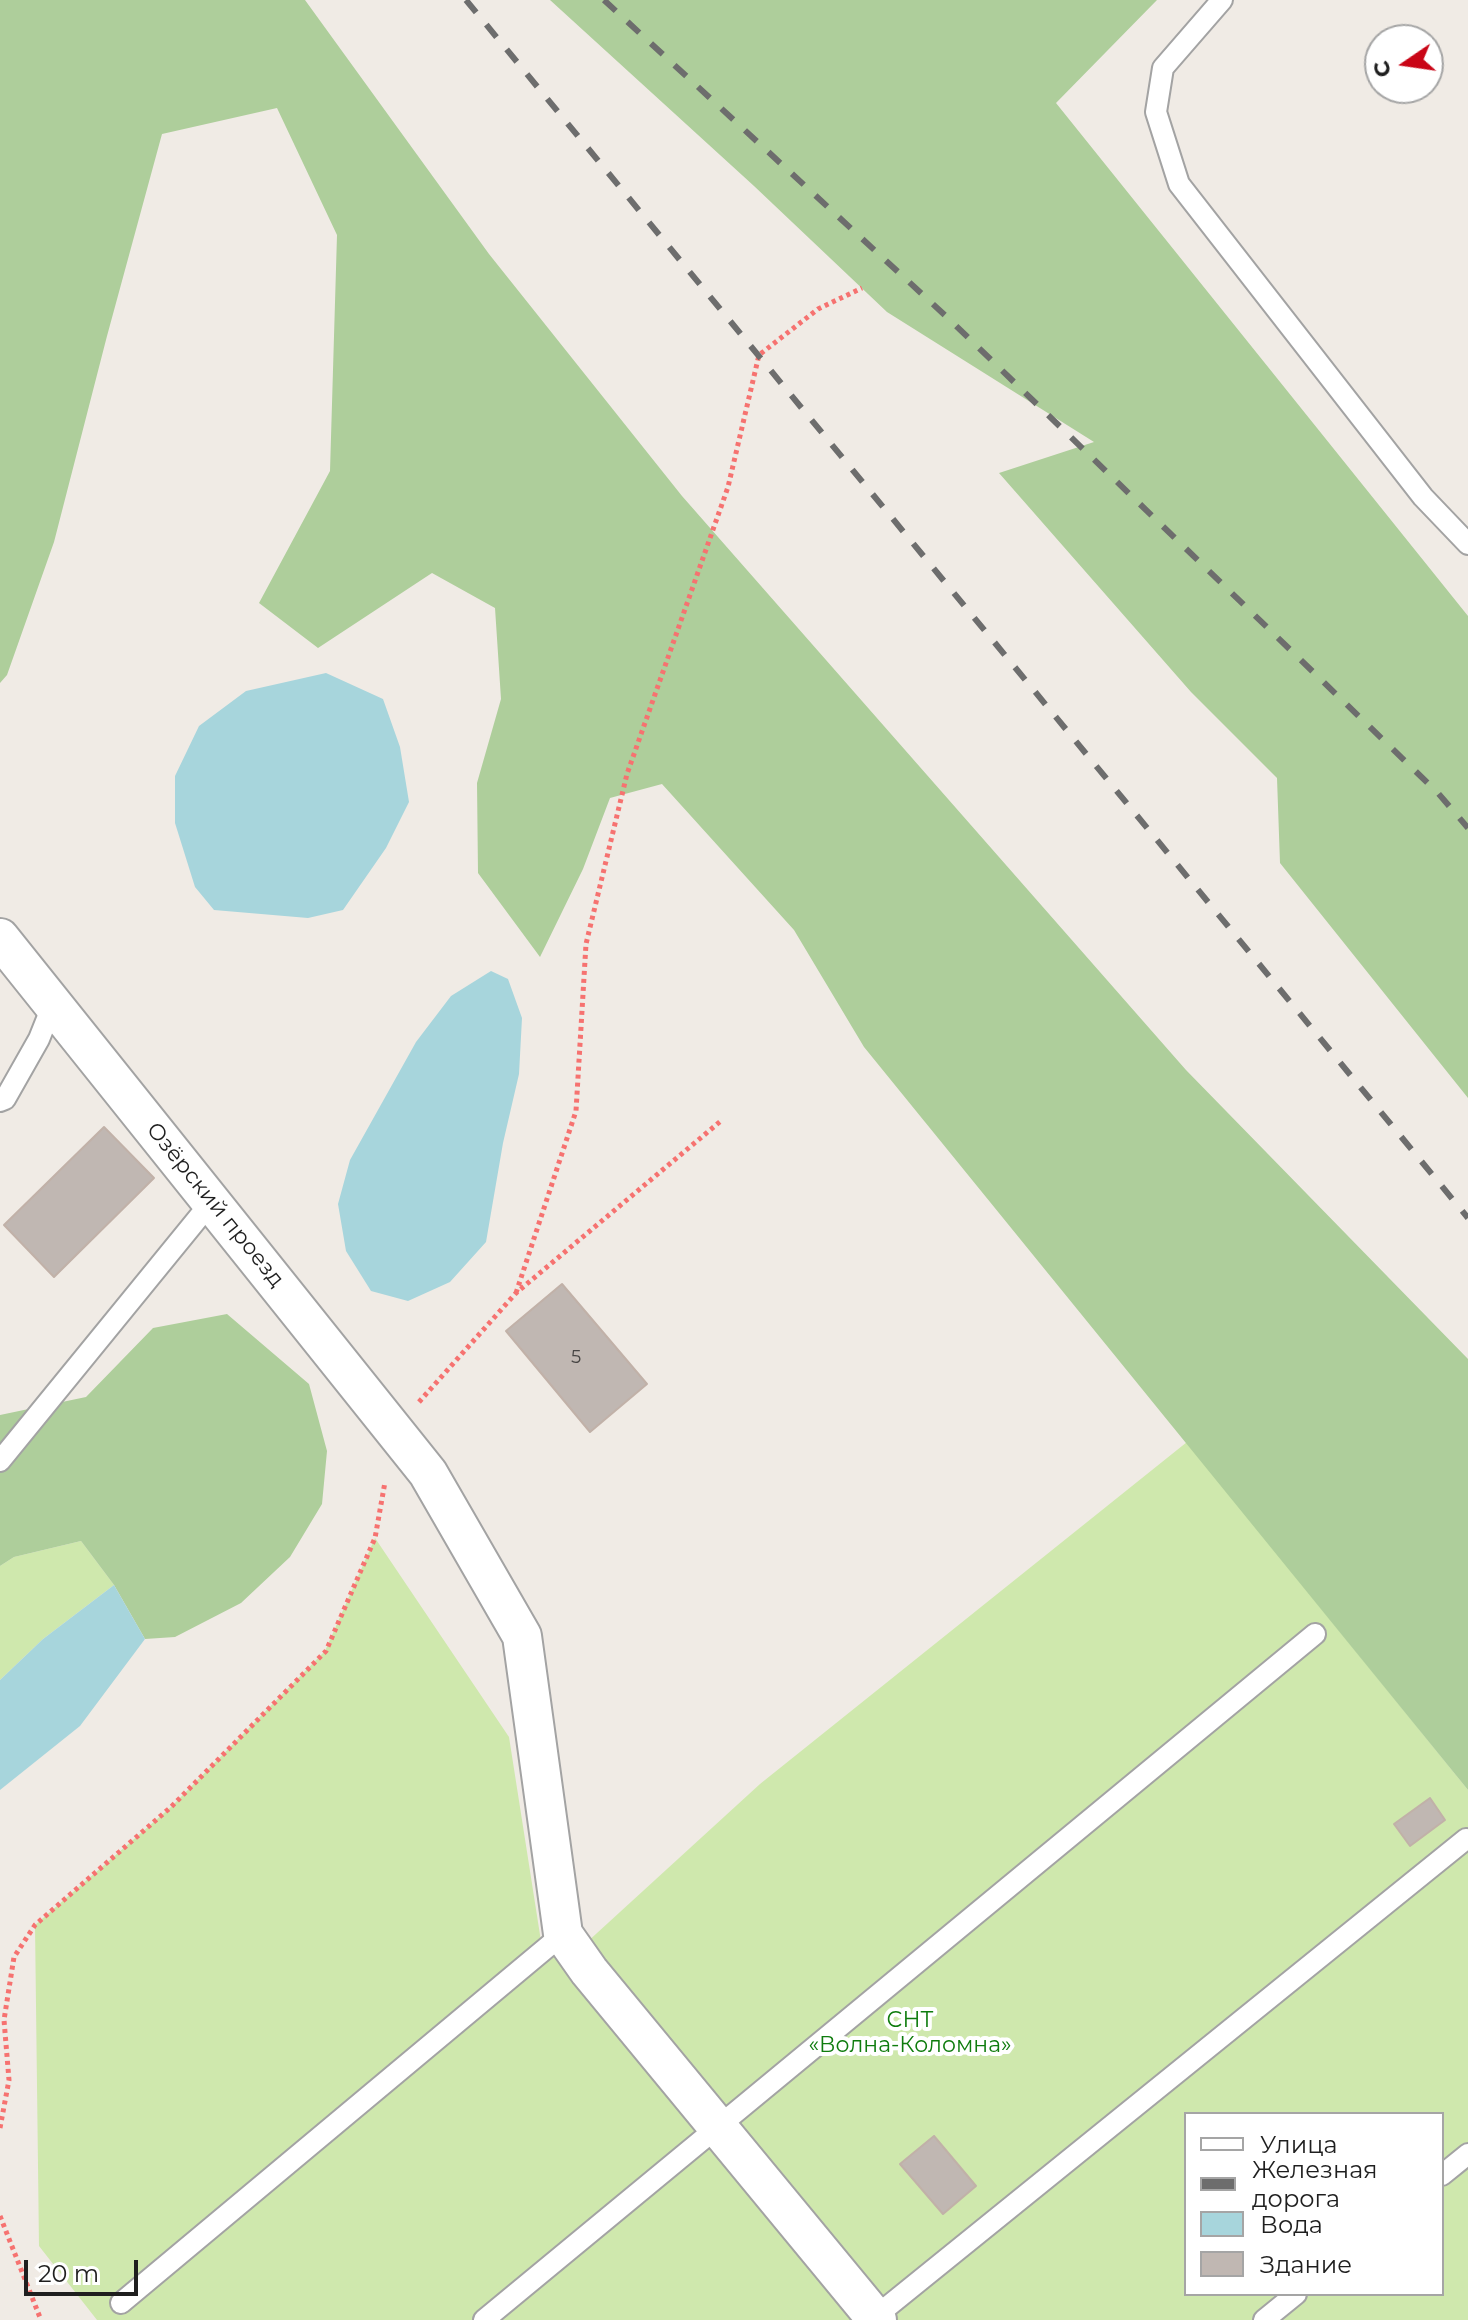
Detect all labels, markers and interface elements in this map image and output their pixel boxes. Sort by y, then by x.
north arrow [1364,24,1444,104]
text: С [1367,58,1397,80]
street label: Озёрский проезд [141,1117,289,1293]
house number: 5 [571,1347,581,1369]
park label: СНТ «Волна-Коломна» [808,2008,1012,2060]
legend [1184,2112,1444,2296]
text: Улица [1260,2130,1338,2159]
text: Железная дорога [1252,2155,1378,2213]
text: Вода [1260,2210,1323,2239]
scale bar [28,2244,142,2294]
text: Здание [1260,2250,1352,2279]
text: 20 m [38,2259,99,2288]

